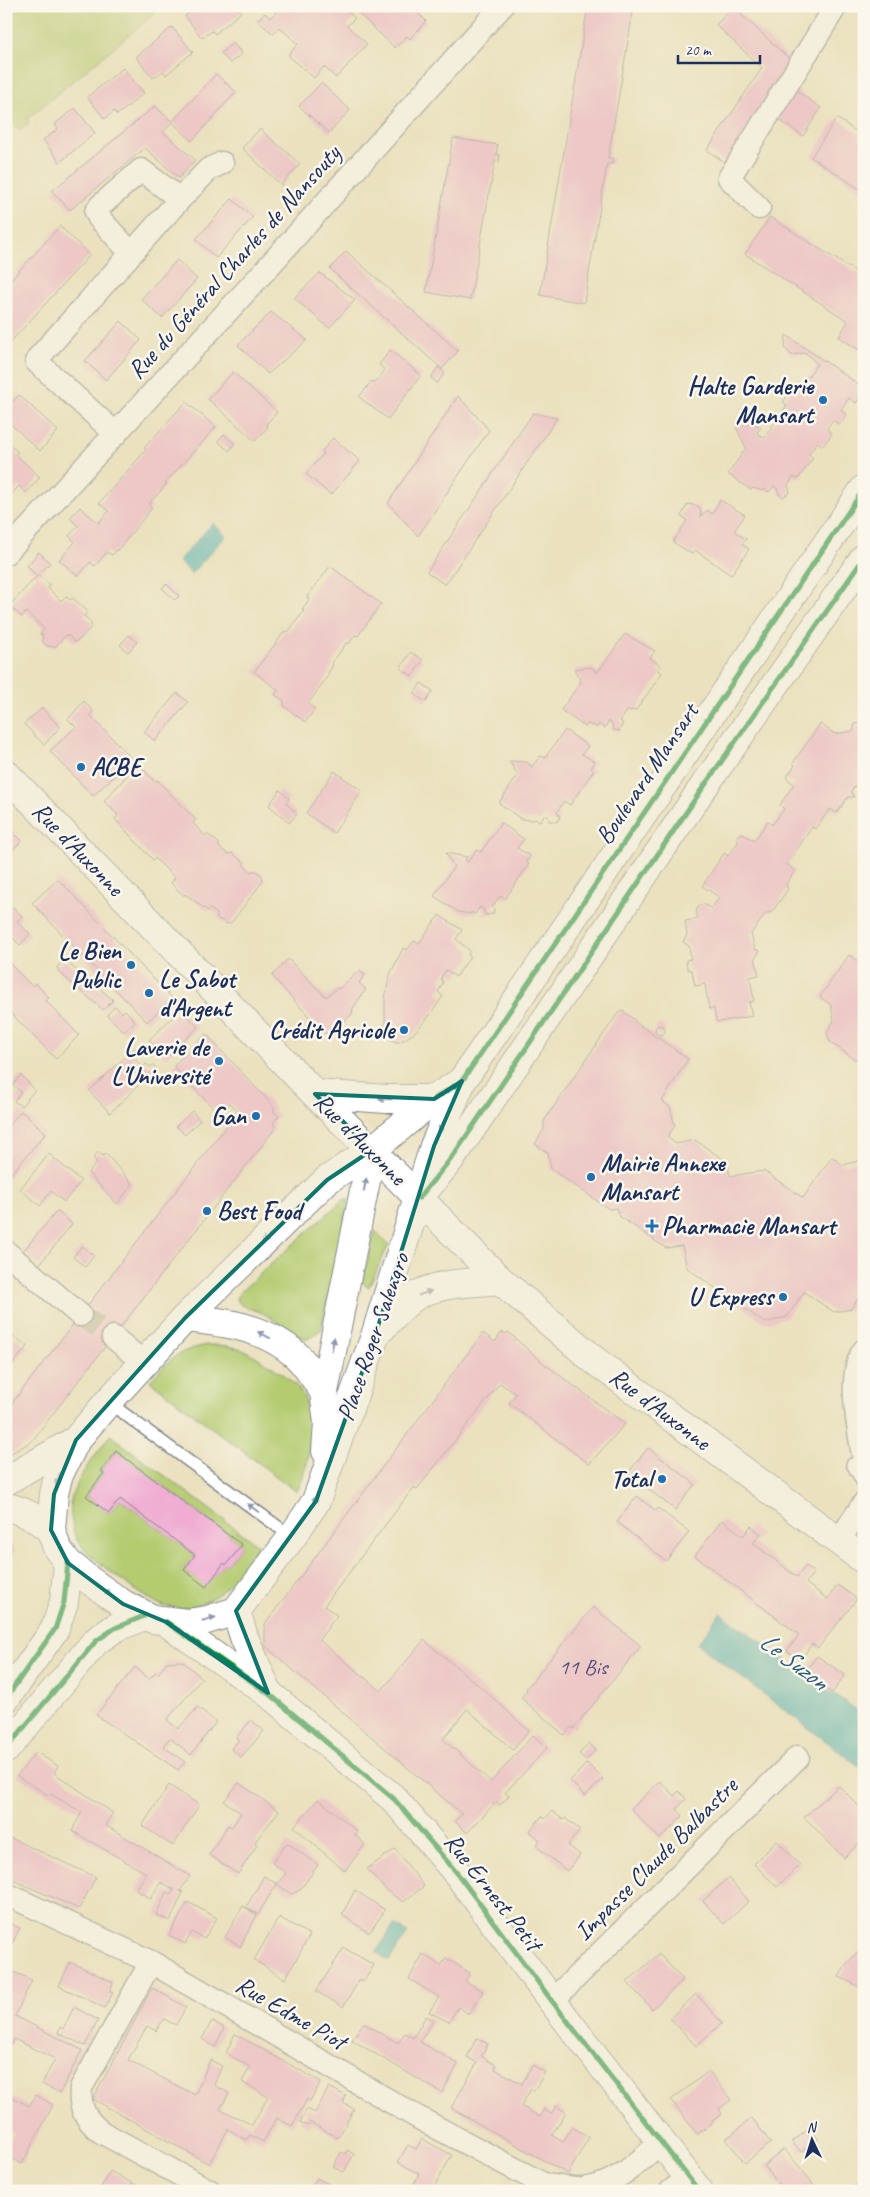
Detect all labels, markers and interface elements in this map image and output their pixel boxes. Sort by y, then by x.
scale bar [678,32,760,64]
text: 20 m [685,41,712,60]
street label: Rue du Général Charles de Nansouty [120,137,348,386]
place label: Halte Garderie Mansart [688,370,816,431]
marker: Halte Garderie Mansart [817,394,829,406]
street label: Boulevard Mansart [588,695,707,850]
place label: ACBE [91,751,145,783]
marker: ACBE [75,761,87,773]
street label: Rue d'Auxonne [25,795,132,904]
place label: Le Bien Public [58,935,123,996]
marker: Le Bien Public [125,959,137,971]
place label: Le Sabot d'Argent [159,963,238,1024]
marker: Le Sabot d'Argent [143,987,155,999]
place label: Crédit Agricole [269,1014,397,1046]
marker: Crédit Agricole [398,1024,410,1036]
place label: Laverie de L'Université [111,1031,213,1092]
marker: Laverie de L'Université [213,1055,225,1067]
street label: Rue d'Auxonne [307,1086,415,1194]
one-way arrow [377,1094,393,1102]
place label: Gan [211,1100,248,1132]
marker: Gan [250,1110,262,1122]
one-way arrow [438,1119,446,1133]
place label: Mairie Annexe Mansart [601,1147,726,1208]
marker: Mairie Annexe Mansart [585,1171,597,1183]
one-way arrow [362,1176,370,1192]
place label: Best Food [217,1195,305,1227]
marker: Best Food [201,1205,213,1217]
place label: Pharmacie Mansart [662,1210,838,1242]
marker: Pharmacie Mansart [646,1220,658,1232]
one-way arrow [261,1232,273,1244]
street label: Place Roger Salengro [329,1248,417,1425]
place label: U Express [688,1281,775,1313]
one-way arrow [418,1289,433,1297]
marker: U Express [777,1291,789,1303]
one-way arrow [257,1331,271,1339]
one-way arrow [330,1335,338,1351]
street label: Rue d'Auxonne [603,1361,719,1459]
place label: Total [611,1463,657,1495]
one-way arrow [54,1471,62,1486]
marker: Total [656,1473,668,1485]
one-way arrow [310,1495,318,1509]
one-way arrow [246,1503,260,1513]
one-way arrow [98,1586,112,1596]
one-way arrow [201,1615,216,1623]
water label: Le Suzon [753,1625,837,1699]
house number: 11 Bis [559,1653,610,1681]
street label: Impasse Claude Balbastre [567,1769,746,1948]
street label: Rue Ernest Petit [437,1827,551,1960]
street label: Rue Edme Piot [230,1969,355,2059]
north arrow [788,2114,838,2164]
text: N [806,2119,818,2136]

